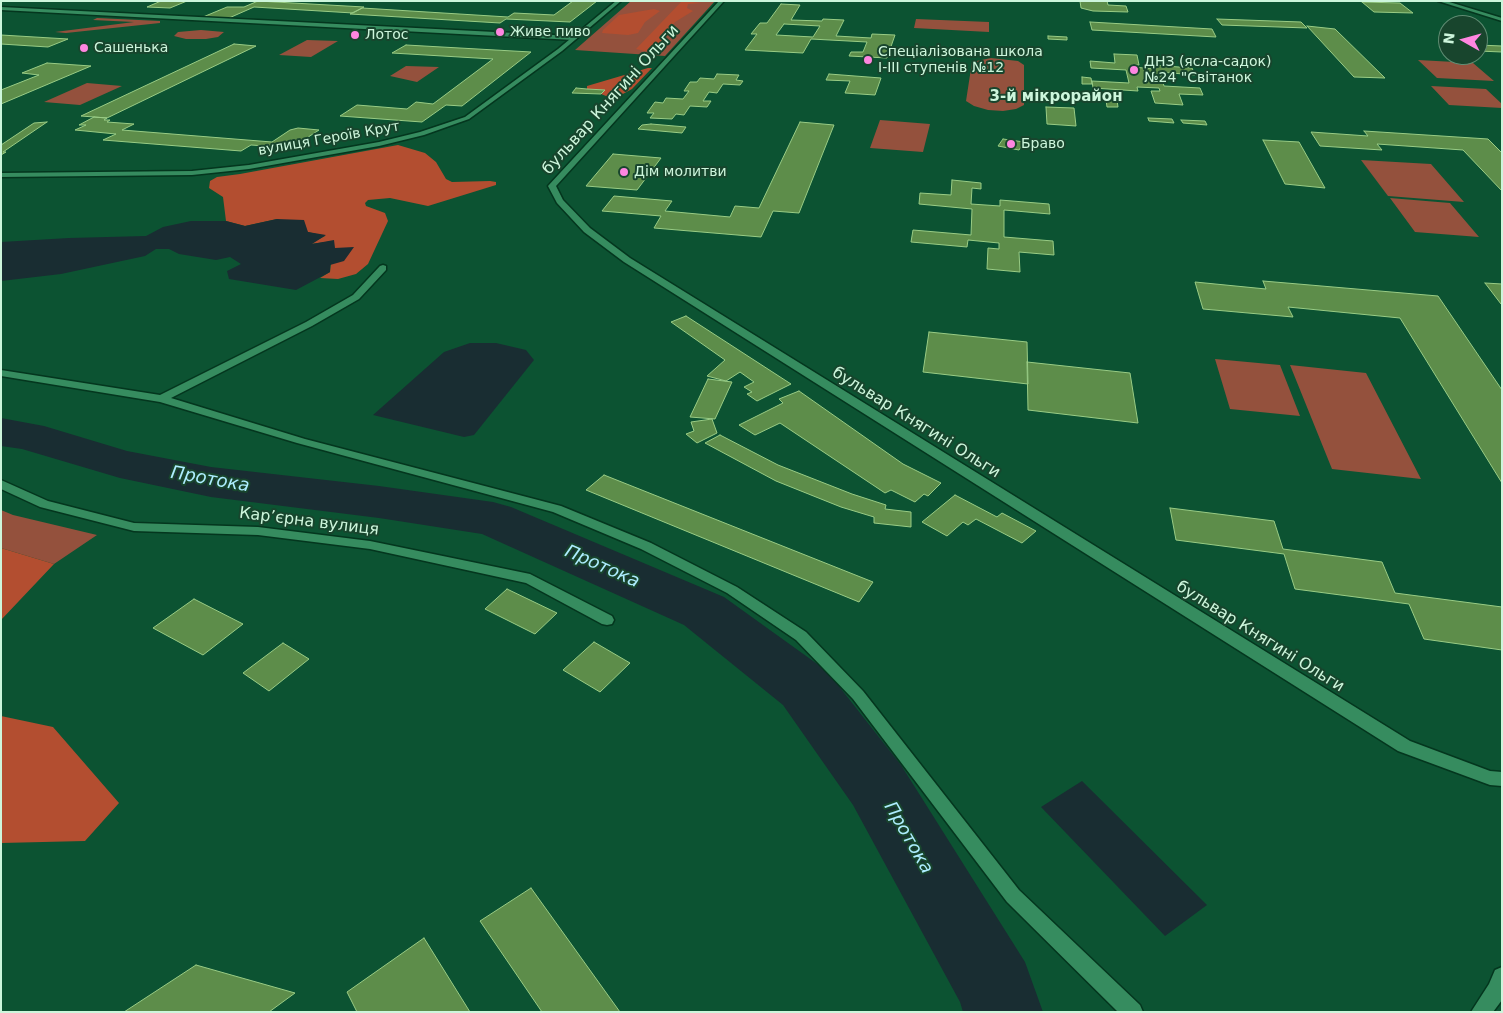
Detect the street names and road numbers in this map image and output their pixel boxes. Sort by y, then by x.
street label: бульвар Княгині Ольги [539,21,683,179]
street label: вулиця Героїв Крут [257,118,401,160]
street label: бульвар Княгині Ольги [828,363,1004,483]
street label: Карʼєрна вулиця [238,504,380,540]
street label: бульвар Княгині Ольги [1172,577,1348,697]

